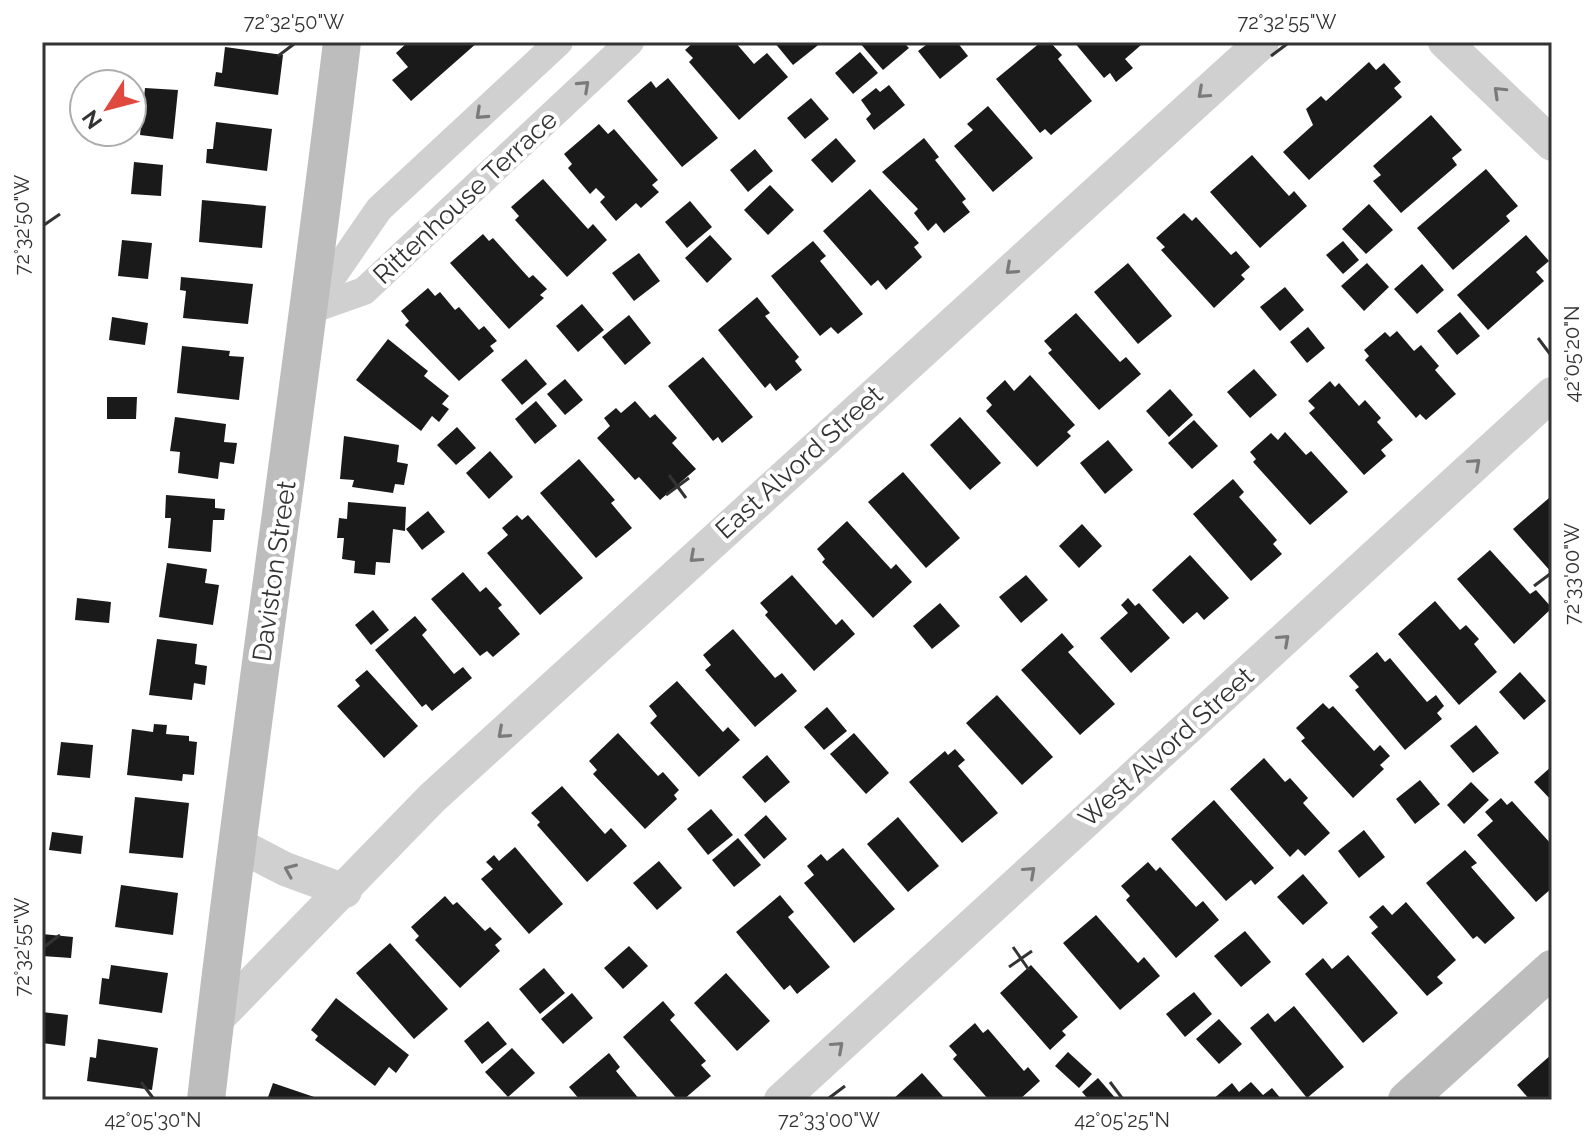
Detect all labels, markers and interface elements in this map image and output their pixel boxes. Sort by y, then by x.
text: 72°32'50"W [244,10,344,34]
text: 72°32'55"W [1237,10,1337,34]
north arrow [68,68,148,148]
one-way arrow [574,81,589,95]
one-way arrow [1198,84,1212,99]
one-way arrow [1494,87,1508,102]
street label: Rittenhouse Terrace [367,104,563,290]
text: N [76,105,107,134]
one-way arrow [476,105,490,120]
text: 72°32'50"W [10,175,34,275]
one-way arrow [1006,259,1020,274]
text: 42°05'20"N [1560,306,1584,402]
street label: East Alvord Street [710,379,889,545]
one-way arrow [1466,460,1481,474]
street label: Daviston Street [246,478,302,663]
text: 72°33'00"W [1560,523,1584,625]
one-way arrow [690,548,704,563]
one-way arrow [1274,635,1289,649]
street label: West Alvord Street [1073,661,1260,833]
one-way arrow [498,723,512,738]
one-way arrow [284,863,298,879]
one-way arrow [1021,867,1035,882]
text: 72°32'55"W [10,897,34,997]
one-way arrow [829,1043,844,1057]
text: 42°05'30"N [104,1108,202,1132]
text: 72°33'00"W [778,1108,880,1132]
text: 42°05'25"N [1074,1108,1170,1132]

